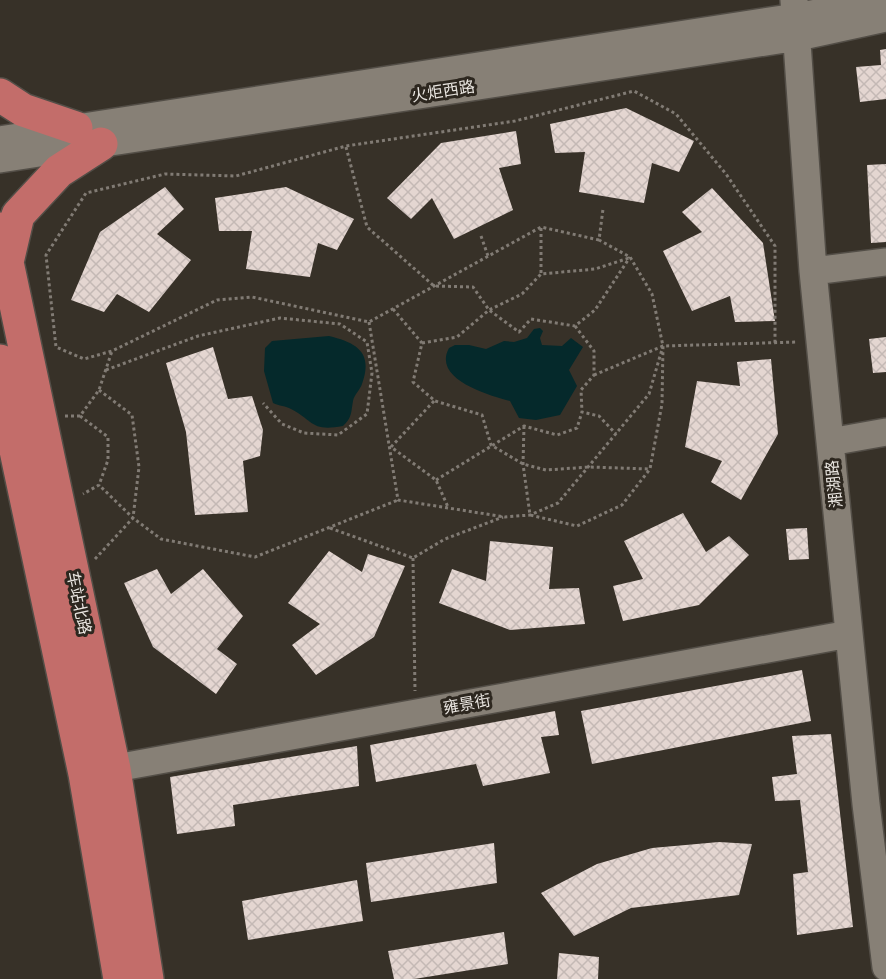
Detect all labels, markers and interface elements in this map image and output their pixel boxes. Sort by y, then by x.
street label: 火炬西路 [410,77,476,105]
street label: 湘湖路 [822,459,846,509]
street label: 车站北路 [63,570,95,636]
street label: 雍景街 [442,690,492,718]

